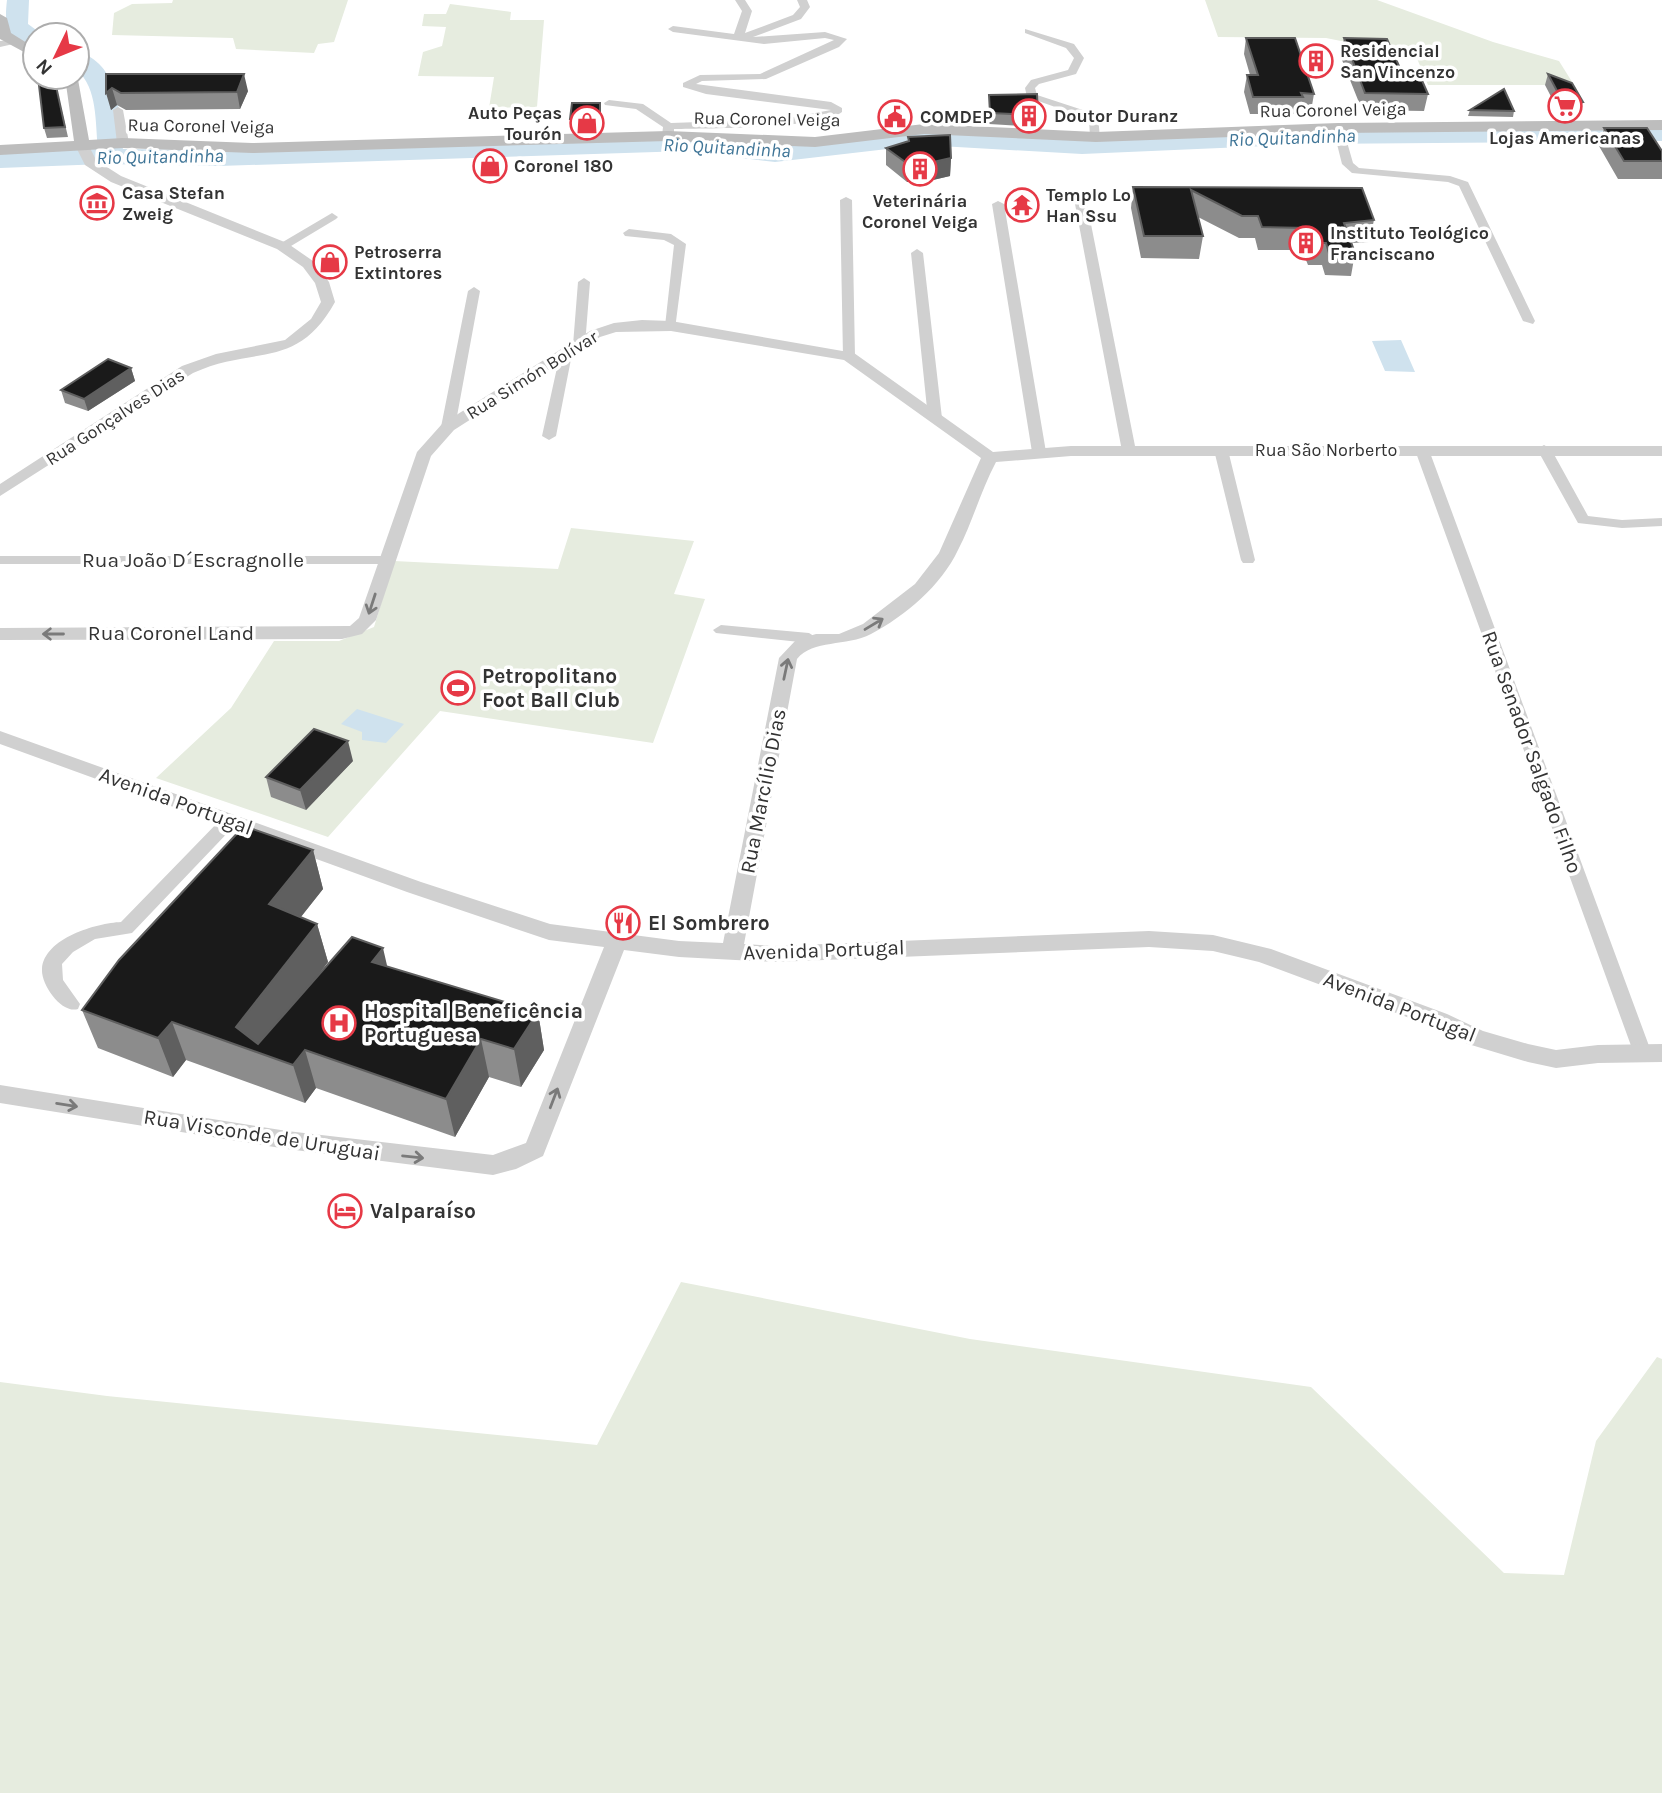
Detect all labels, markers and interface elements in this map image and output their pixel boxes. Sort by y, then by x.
north arrow [21,21,91,91]
place label: Residencial San Vincenzo [1340,40,1455,83]
building icon: Residencial San Vincenzo [1297,42,1335,80]
text: N [32,54,57,79]
supermarket icon: Lojas Americanas [1546,87,1584,125]
building icon: Doutor Duranz [1010,97,1048,135]
public building icon: COMDEP [876,98,914,136]
street label: Rua Coronel Veiga [1259,98,1407,122]
place label: Auto Peças Tourón [468,102,562,145]
shop icon: Auto Peças Tourón [568,104,606,142]
place label: Doutor Duranz [1054,105,1178,127]
place label: COMDEP [920,106,993,128]
street label: Rua Coronel Veiga [693,107,841,131]
street label: Rua Coronel Veiga [127,114,275,138]
water label: Rio Quitandinha [1228,125,1356,151]
place label: Lojas Americanas [1489,127,1641,149]
water label: Rio Quitandinha [663,134,791,162]
water label: Rio Quitandinha [96,145,224,169]
shop icon: Coronel 180 [471,147,509,185]
building icon: Veterinária Coronel Veiga [901,150,939,188]
place label: Coronel 180 [514,155,613,177]
place label: Casa Stefan Zweig [122,182,225,225]
museum icon: Casa Stefan Zweig [78,184,116,222]
place label: Templo Lo Han Ssu [1046,184,1131,227]
temple icon: Templo Lo Han Ssu [1003,186,1041,224]
place label: Veterinária Coronel Veiga [862,190,978,233]
place label: Instituto Teológico Franciscano [1330,222,1489,265]
building icon: Instituto Teológico Franciscano [1287,224,1325,262]
place label: Petroserra Extintores [354,241,442,284]
shop icon: Petroserra Extintores [311,243,349,281]
street label: Rua Simón Bolívar [462,325,602,424]
street label: Rua Gonçalves Dias [41,364,189,470]
street label: Rua São Norberto [1255,439,1397,461]
street label: Rua João D´Escragnolle [82,548,304,572]
one-way arrow [364,592,377,614]
one-way arrow [863,617,883,631]
street label: Rua Coronel Land [88,621,254,645]
one-way arrow [42,627,65,641]
street label: Rua Senador Salgado Filho [1477,628,1587,876]
one-way arrow [779,658,793,681]
place label: Petropolitano Foot Ball Club [482,664,620,712]
sports icon: Petropolitano Foot Ball Club [439,669,477,707]
street label: Rua Marcílio Dias [735,707,791,875]
street label: Avenida Portugal [96,762,256,840]
restaurant icon: El Sombrero [604,904,642,942]
place label: El Sombrero [648,911,770,935]
street label: Avenida Portugal [743,935,905,965]
street label: Avenida Portugal [1320,967,1480,1047]
place label: Hospital Beneficência Portuguesa [364,999,583,1047]
hospital icon: Hospital Beneficência Portuguesa [320,1004,358,1042]
one-way arrow [549,1088,562,1110]
one-way arrow [55,1099,78,1112]
street label: Rua Visconde de Uruguai [142,1104,382,1166]
one-way arrow [402,1151,424,1164]
hotel icon: Valparaíso [326,1192,364,1230]
place label: Valparaíso [370,1199,476,1223]

